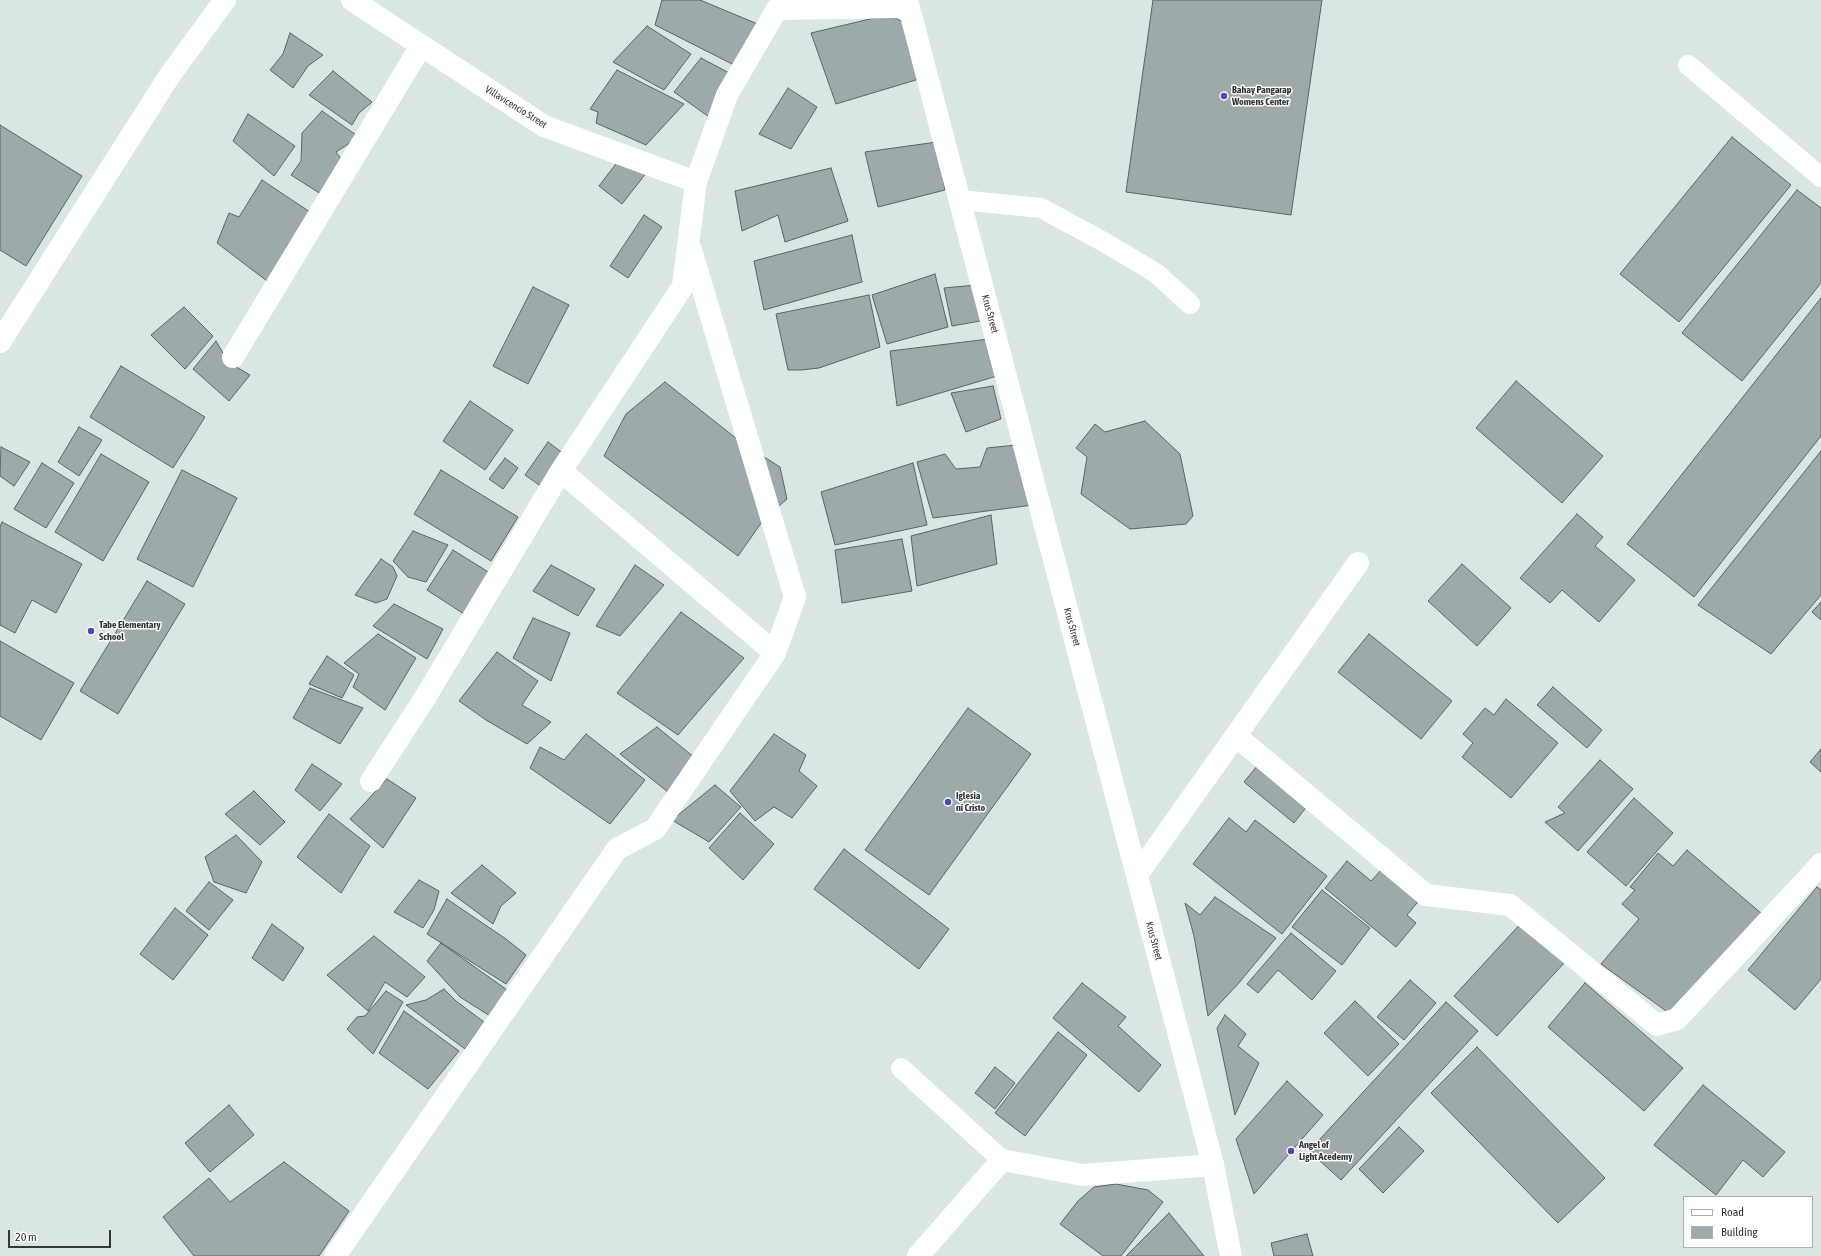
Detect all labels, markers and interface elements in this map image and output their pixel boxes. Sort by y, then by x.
street label: Villavicencio Street [483,83,549,131]
place label: Bahay Pangarap Womens Center [1232,84,1291,108]
marker: Bahay Pangarap Womens Center [1219,91,1229,101]
street label: Krus Street [979,293,1001,335]
street label: Krus Street [1061,606,1083,648]
place label: Tabe Elementary School [99,619,161,642]
marker: Tabe Elementary School [86,626,96,636]
place label: Iglesia ni Cristo [956,790,985,814]
marker: Iglesia ni Cristo [943,797,953,807]
street label: Krus Street [1143,920,1165,962]
place label: Angel of Light Acedemy [1299,1139,1352,1162]
marker: Angel of Light Acedemy [1286,1146,1296,1156]
legend [1683,1196,1813,1248]
text: Road [1721,1205,1744,1219]
scale bar [10,1222,113,1248]
text: Building [1721,1225,1758,1239]
text: 20 m [15,1230,37,1244]

